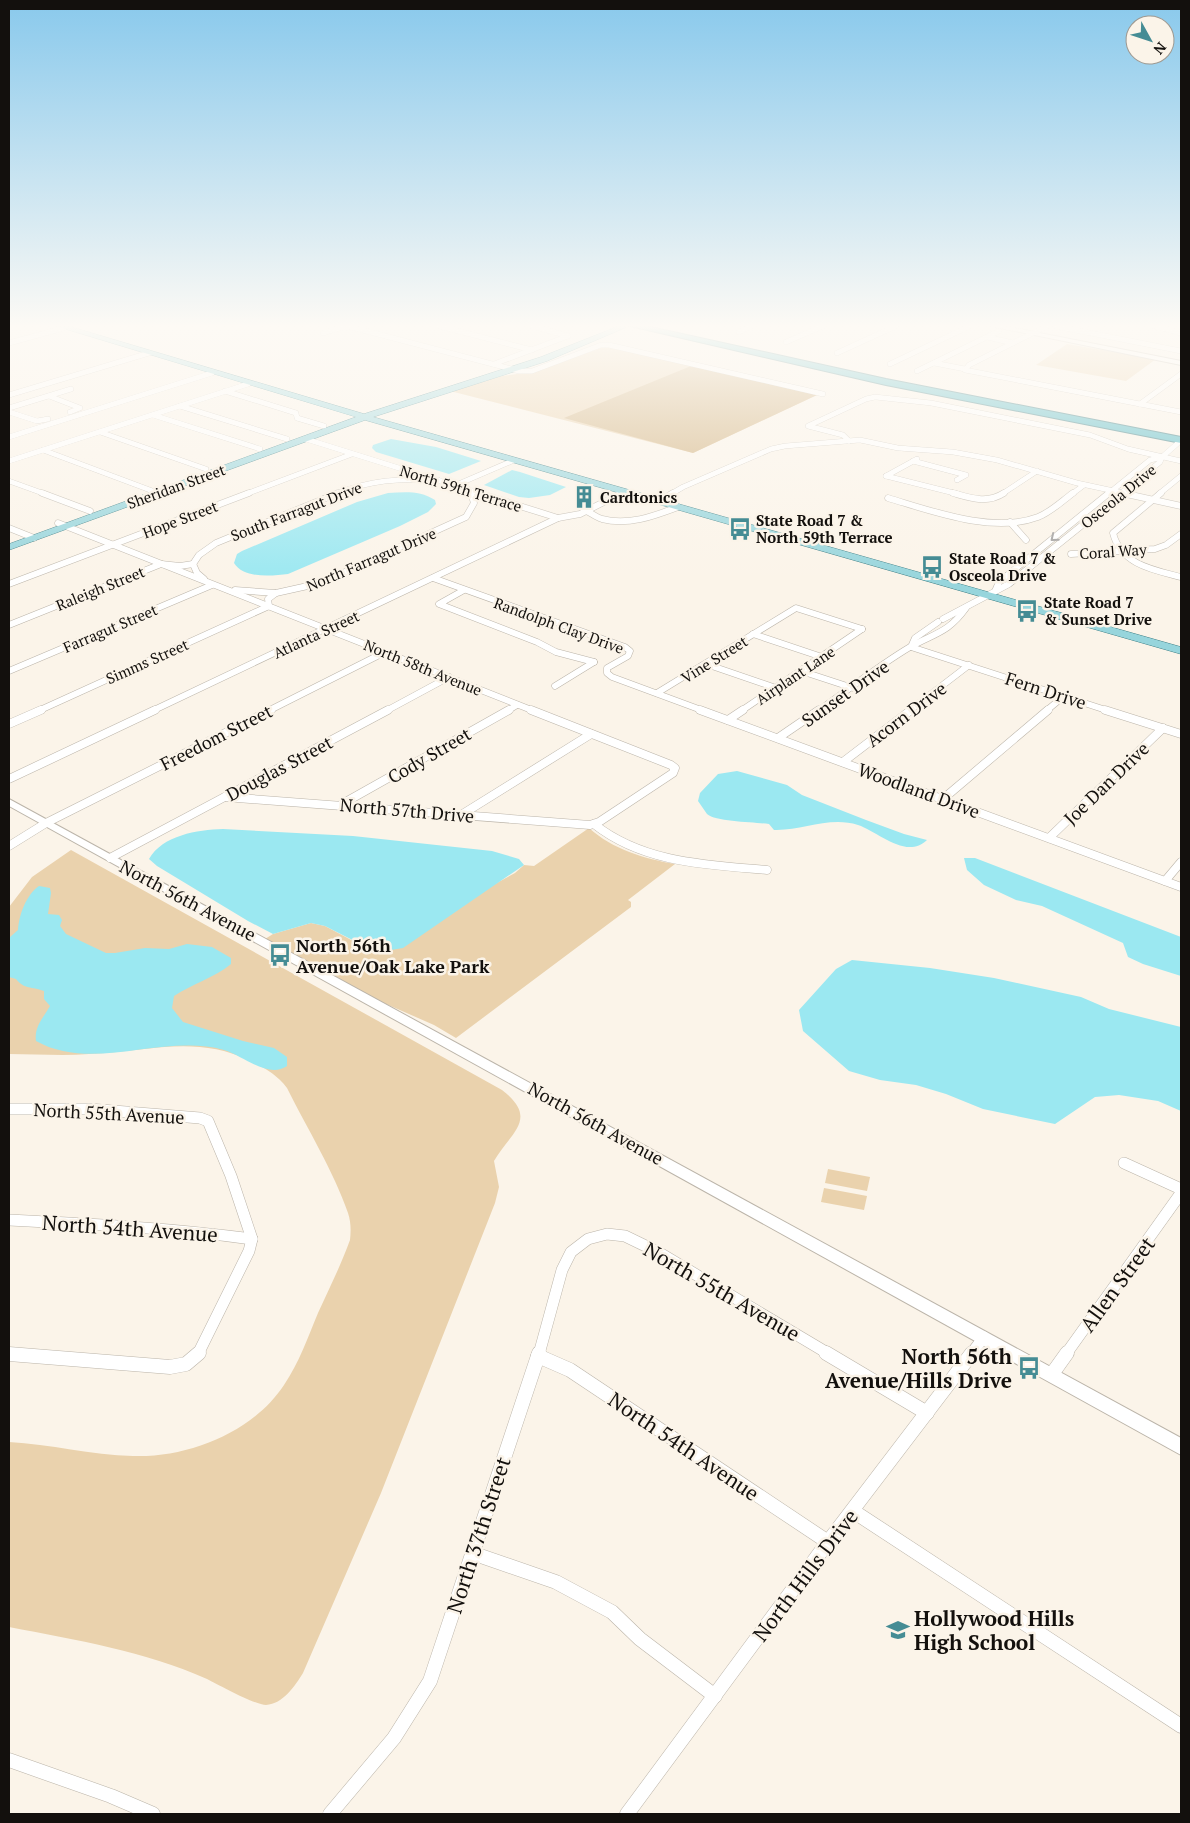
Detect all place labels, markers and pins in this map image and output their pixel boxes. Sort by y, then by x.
building icon: Cardtonics [571,484,597,510]
place label: Cardtonics [600,487,677,507]
place label: State Road 7 & North 59th Terrace [756,510,893,547]
bus stop icon: State Road 7 & North 59th Terrace [727,516,753,542]
place label: State Road 7 & Osceola Drive [949,548,1056,585]
bus stop icon: State Road 7 & Osceola Drive [919,554,945,580]
place label: State Road 7 & Sunset Drive [1044,592,1152,629]
bus stop icon: State Road 7 & Sunset Drive [1014,598,1040,624]
place label: North 56th Avenue/Oak Lake Park [296,933,490,978]
bus stop icon: North 56th Avenue/Oak Lake Park [267,942,293,968]
place label: North 56th Avenue/Hills Drive [825,1342,1013,1394]
bus stop icon: North 56th Avenue/Hills Drive [1016,1355,1042,1381]
place label: Hollywood Hills High School [914,1604,1074,1656]
school or university icon: Hollywood Hills High School [885,1617,911,1643]

